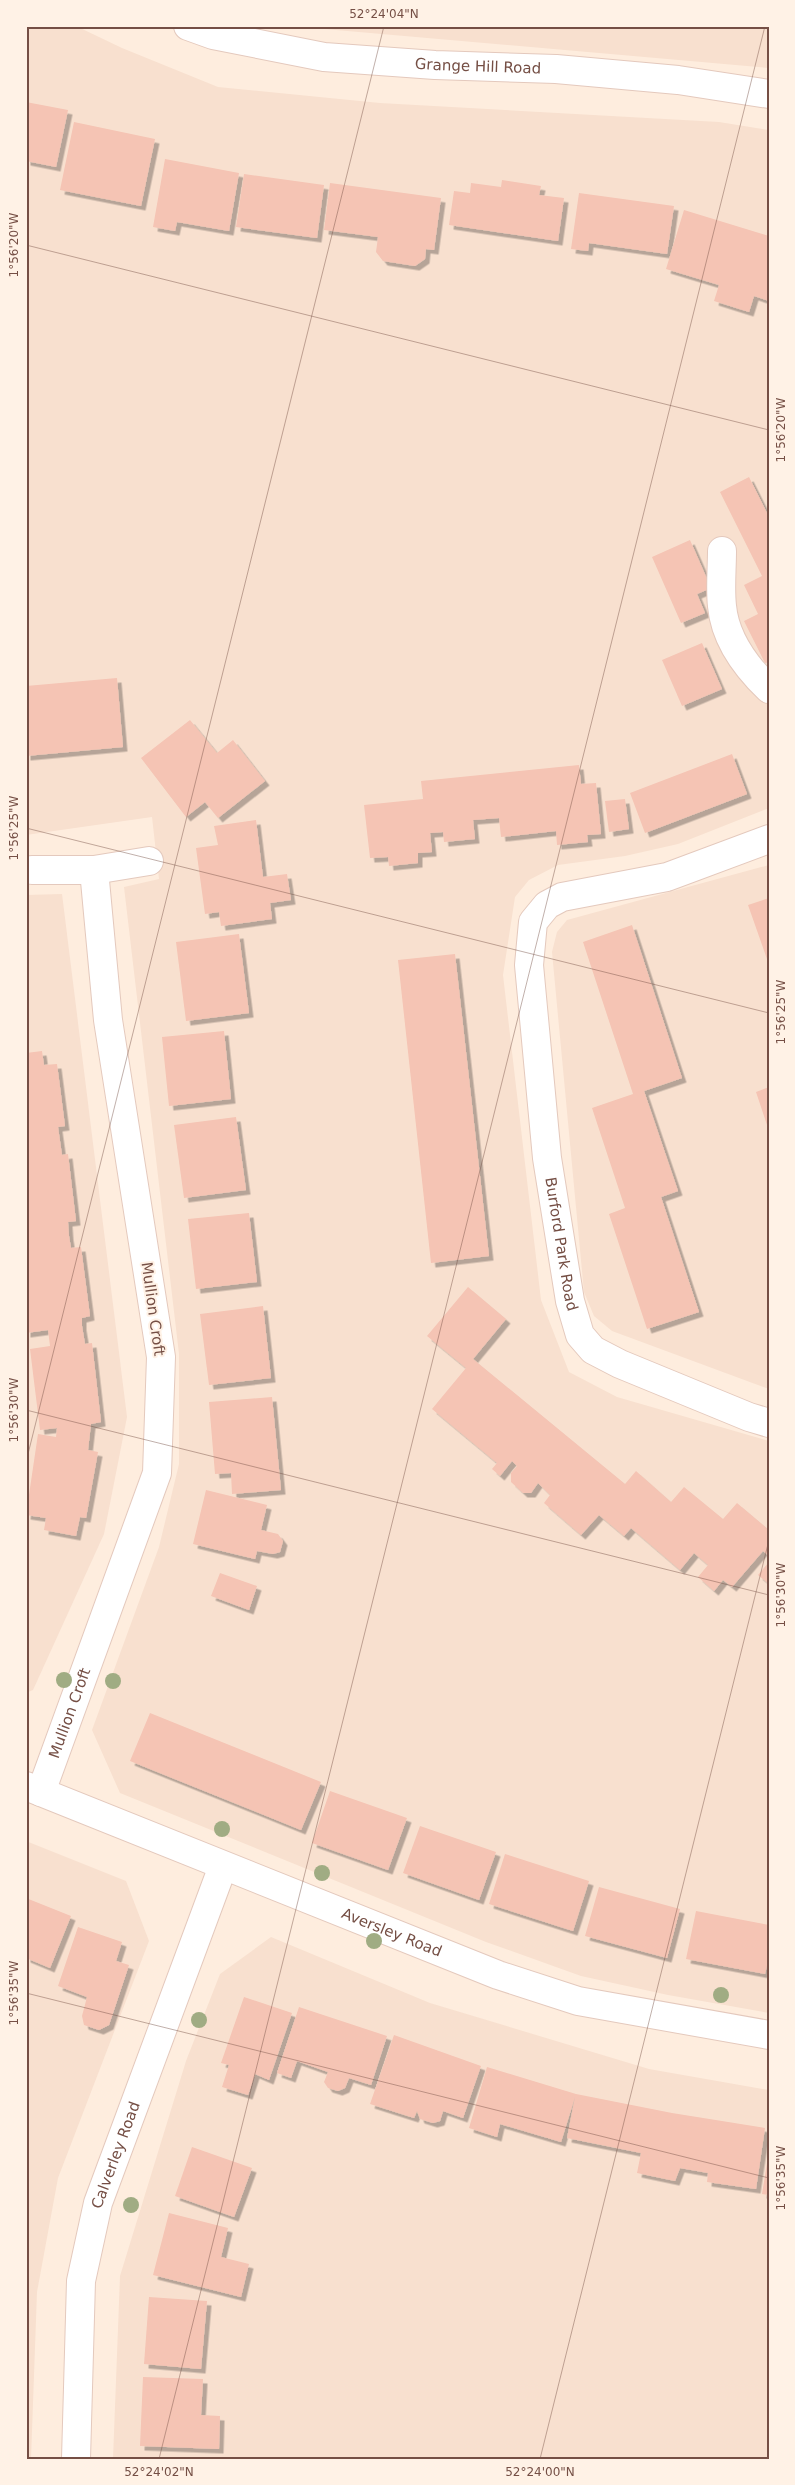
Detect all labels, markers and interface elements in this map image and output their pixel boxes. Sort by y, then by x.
text: 52°24'04"N [349,7,419,21]
street label: Grange Hill Road [414,55,541,78]
text: 1°56'20"W [7,212,21,277]
text: 1°56'20"W [774,397,788,462]
text: 1°56'25"W [7,795,21,860]
text: 1°56'25"W [774,979,788,1044]
street label: Burford Park Road [541,1176,582,1313]
street label: Mullion Croft [137,1261,169,1357]
text: 1°56'30"W [7,1377,21,1442]
text: 1°56'30"W [774,1562,788,1627]
street label: Mullion Croft [45,1665,94,1761]
street label: Aversley Road [339,1904,444,1961]
text: 1°56'35"W [7,1960,21,2025]
street label: Calverley Road [88,2099,144,2210]
text: 1°56'35"W [774,2145,788,2210]
text: 52°24'02"N [124,2465,194,2479]
text: 52°24'00"N [505,2465,575,2479]

